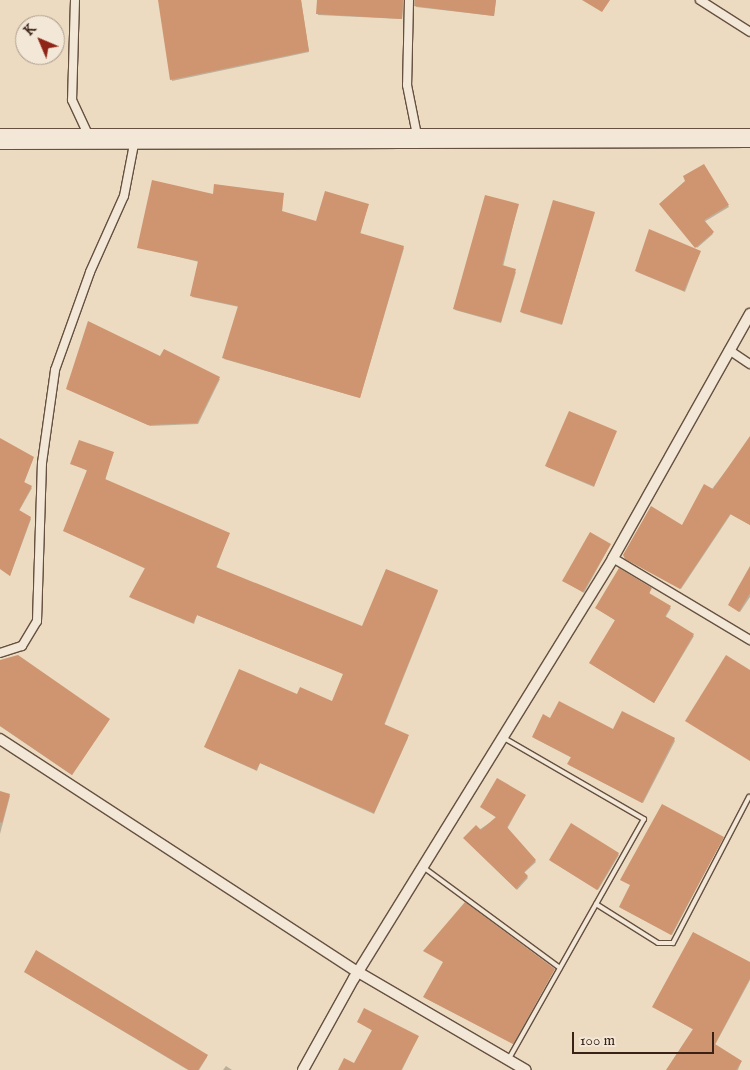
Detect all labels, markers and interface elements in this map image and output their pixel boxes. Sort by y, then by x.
north arrow [15,15,65,65]
text: K [20,20,40,40]
scale bar [575,1022,718,1054]
text: 100 m [580,1031,615,1050]

